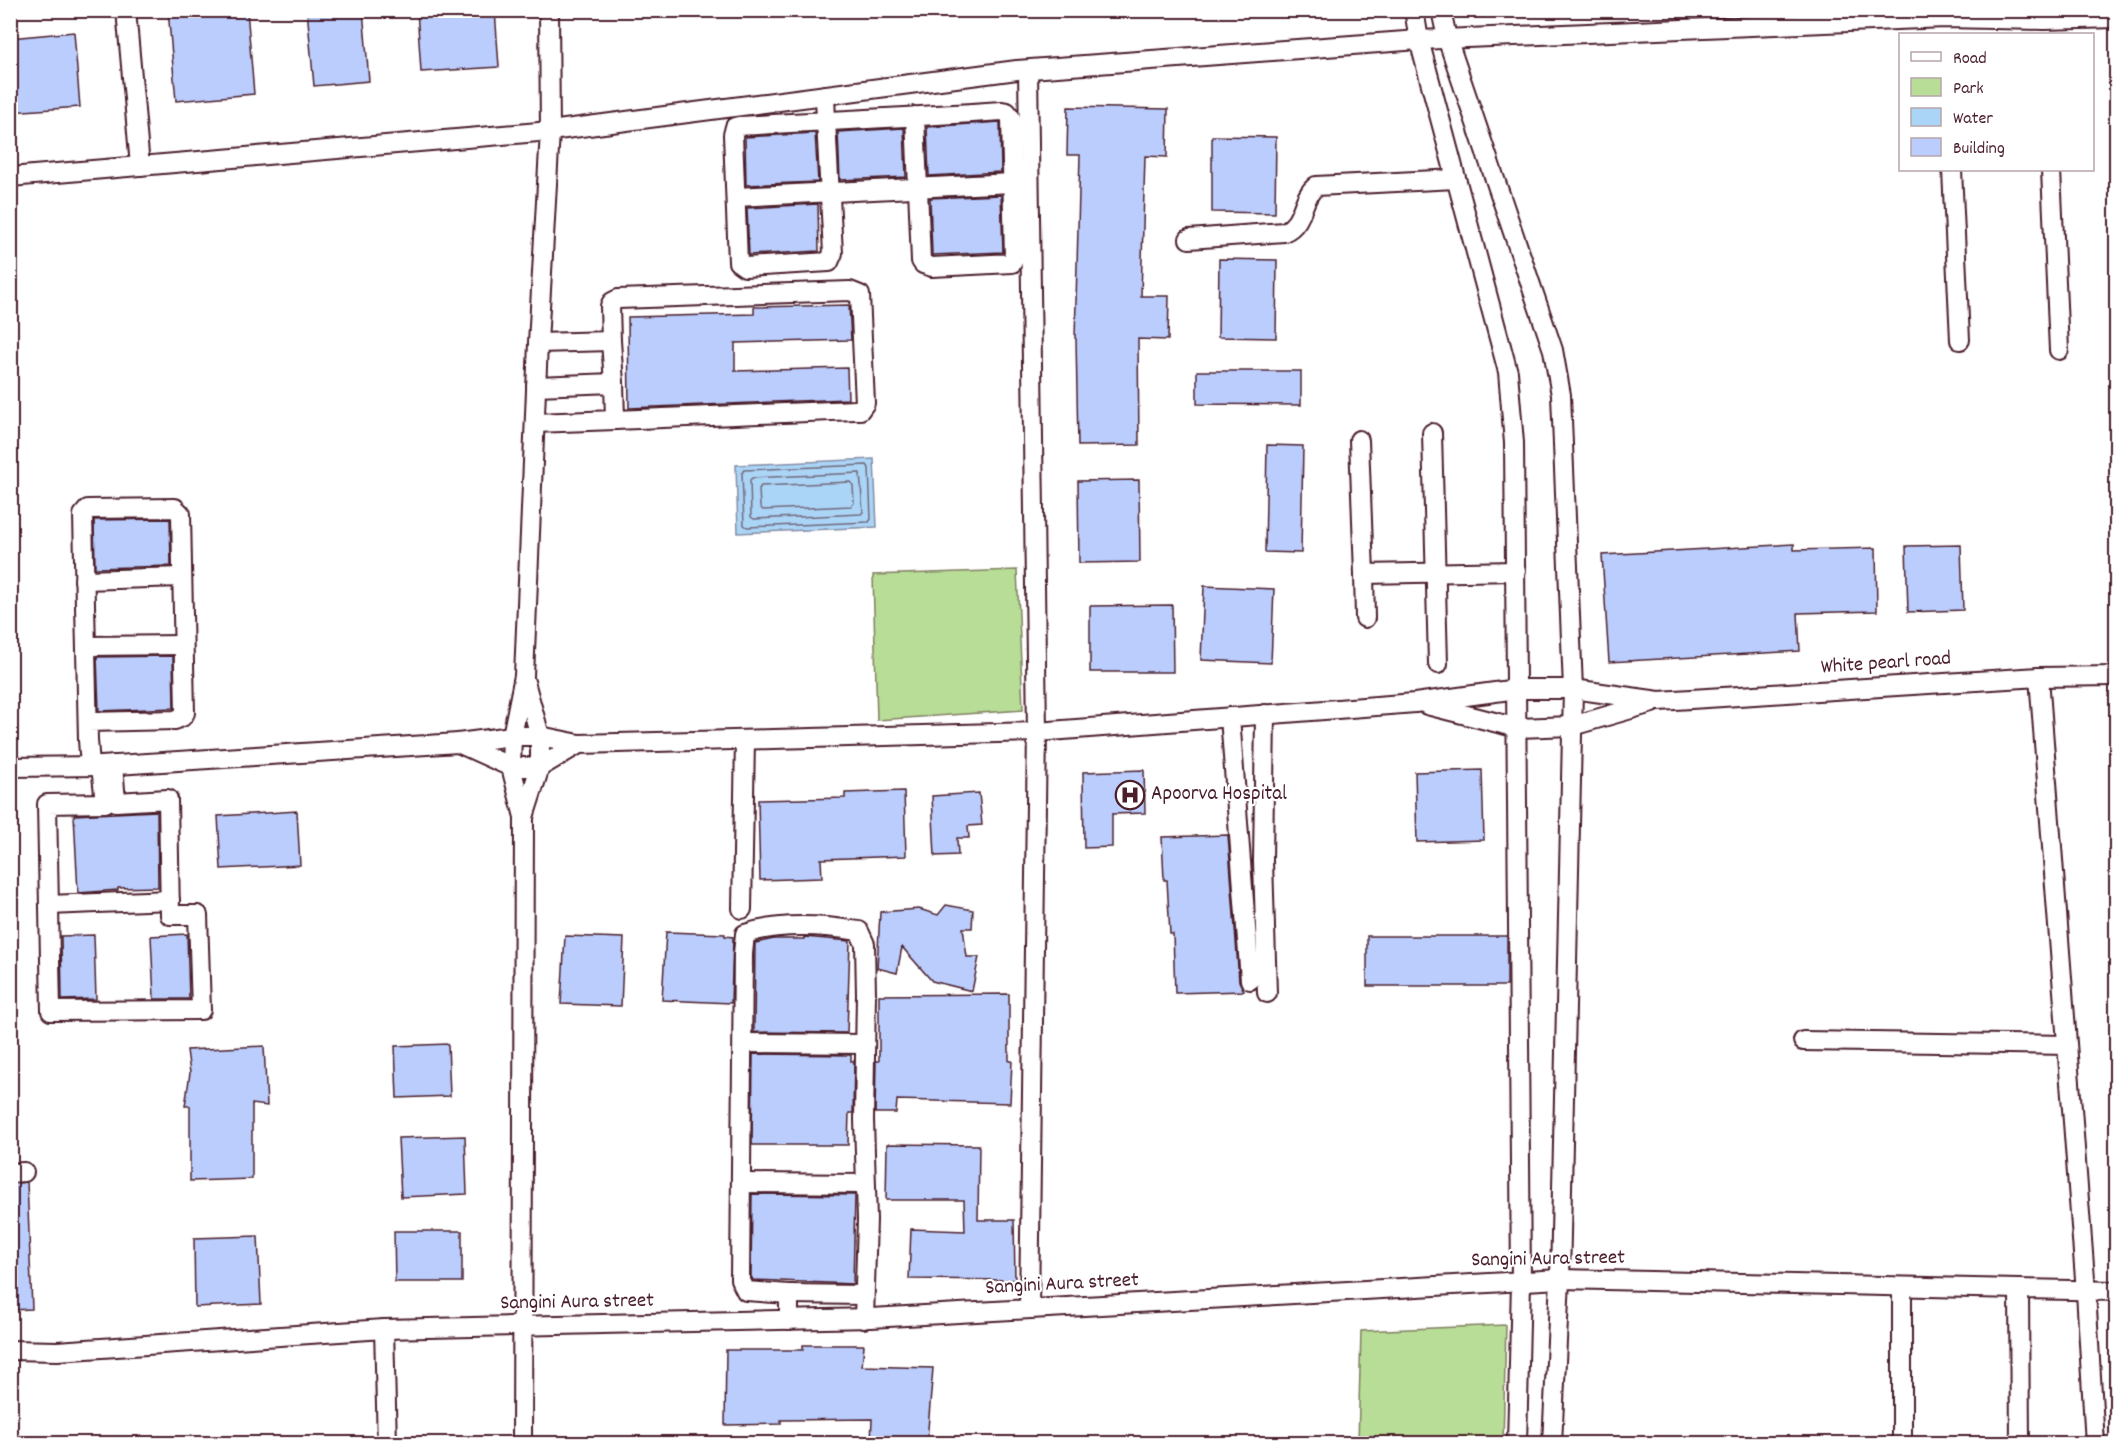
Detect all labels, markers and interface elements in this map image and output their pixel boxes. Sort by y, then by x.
legend [1899,33,2094,171]
text: Road [1953,47,1987,72]
text: Park [1953,77,1984,102]
text: Water [1953,107,1993,132]
text: Building [1953,137,2005,162]
street label: White pearl road [1820,644,1952,684]
hospital icon: Apoorva Hospital [1114,779,1146,811]
place label: Apoorva Hospital [1151,780,1287,810]
street label: Sangini Aura street [1471,1244,1625,1276]
street label: Sangini Aura street [984,1266,1140,1304]
street label: Sangini Aura street [500,1287,654,1319]

